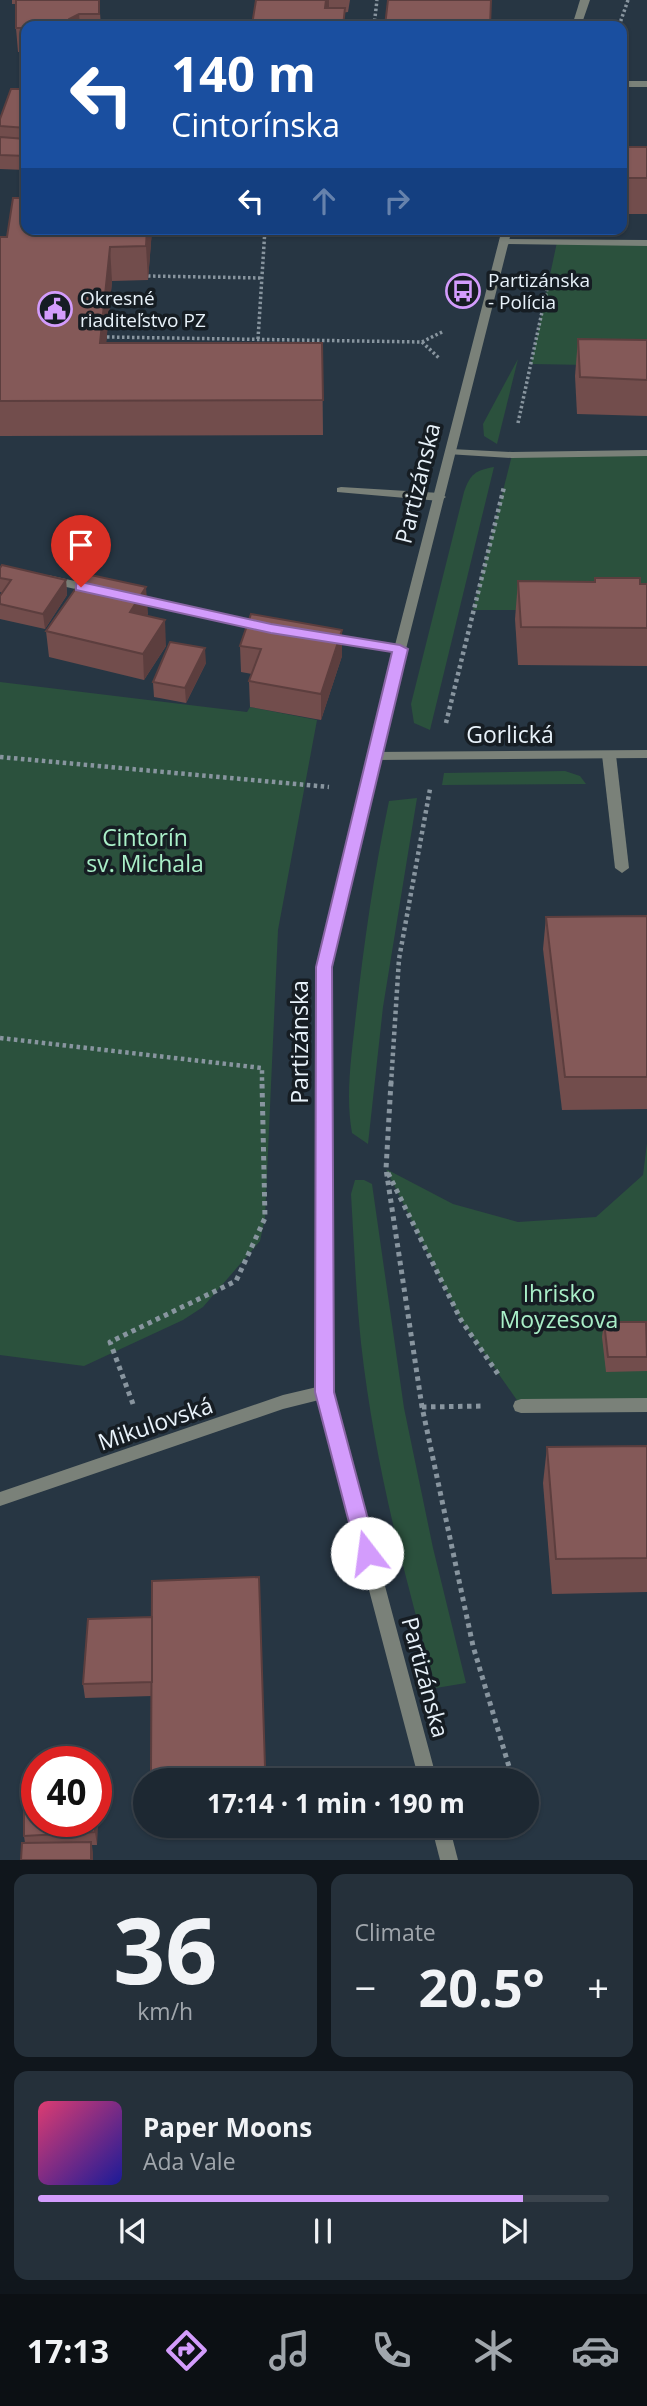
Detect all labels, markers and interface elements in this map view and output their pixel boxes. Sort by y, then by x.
text: 140 m [171,40,316,106]
icon: left [56,49,147,140]
text: Cintorínska [171,103,340,146]
icon: left [232,182,270,220]
icon: ahead [305,182,343,220]
icon: right [378,182,416,220]
place label: Partizánska - Polícia [488,267,590,315]
bus stop icon: Partizánska - Polícia [444,272,482,310]
place label: Okresné riaditeľstvo PZ [80,285,206,333]
public building icon: Okresné riaditeľstvo PZ [36,290,74,328]
street label: Partizánska [387,419,447,547]
pin [51,515,111,587]
icon: arrive [62,526,100,564]
street label: Gorlická [466,718,554,750]
park label: Cintorín sv. Michala [86,821,204,879]
street label: Partizánska [283,980,315,1104]
park label: Ihrisko Moyzesova [500,1277,618,1335]
street label: Mikulovská [93,1388,217,1458]
position arrow [330,1516,404,1590]
street label: Partizánska [395,1613,457,1741]
speed limit sign: 40 [21,1746,112,1837]
text: 17:14 · 1 min · 190 m [207,1785,465,1821]
text: 36 [113,1887,217,2011]
text: Climate [355,1916,436,1948]
text: 20.5° [419,1951,545,2022]
text: − [355,1961,376,2013]
text: + [587,1961,609,2013]
text: km/h [137,1995,193,2027]
text: Paper Moons [143,2109,312,2145]
text: Ada Vale [143,2145,236,2177]
icon: previous [114,2212,152,2250]
icon: pause [304,2212,342,2250]
icon: next [495,2212,533,2250]
icon: directions [162,2326,211,2375]
icon: music [265,2326,314,2375]
icon: phone [367,2326,416,2375]
icon: climate [469,2326,518,2375]
icon: car [571,2326,620,2375]
text: 17:13 [27,2329,109,2372]

